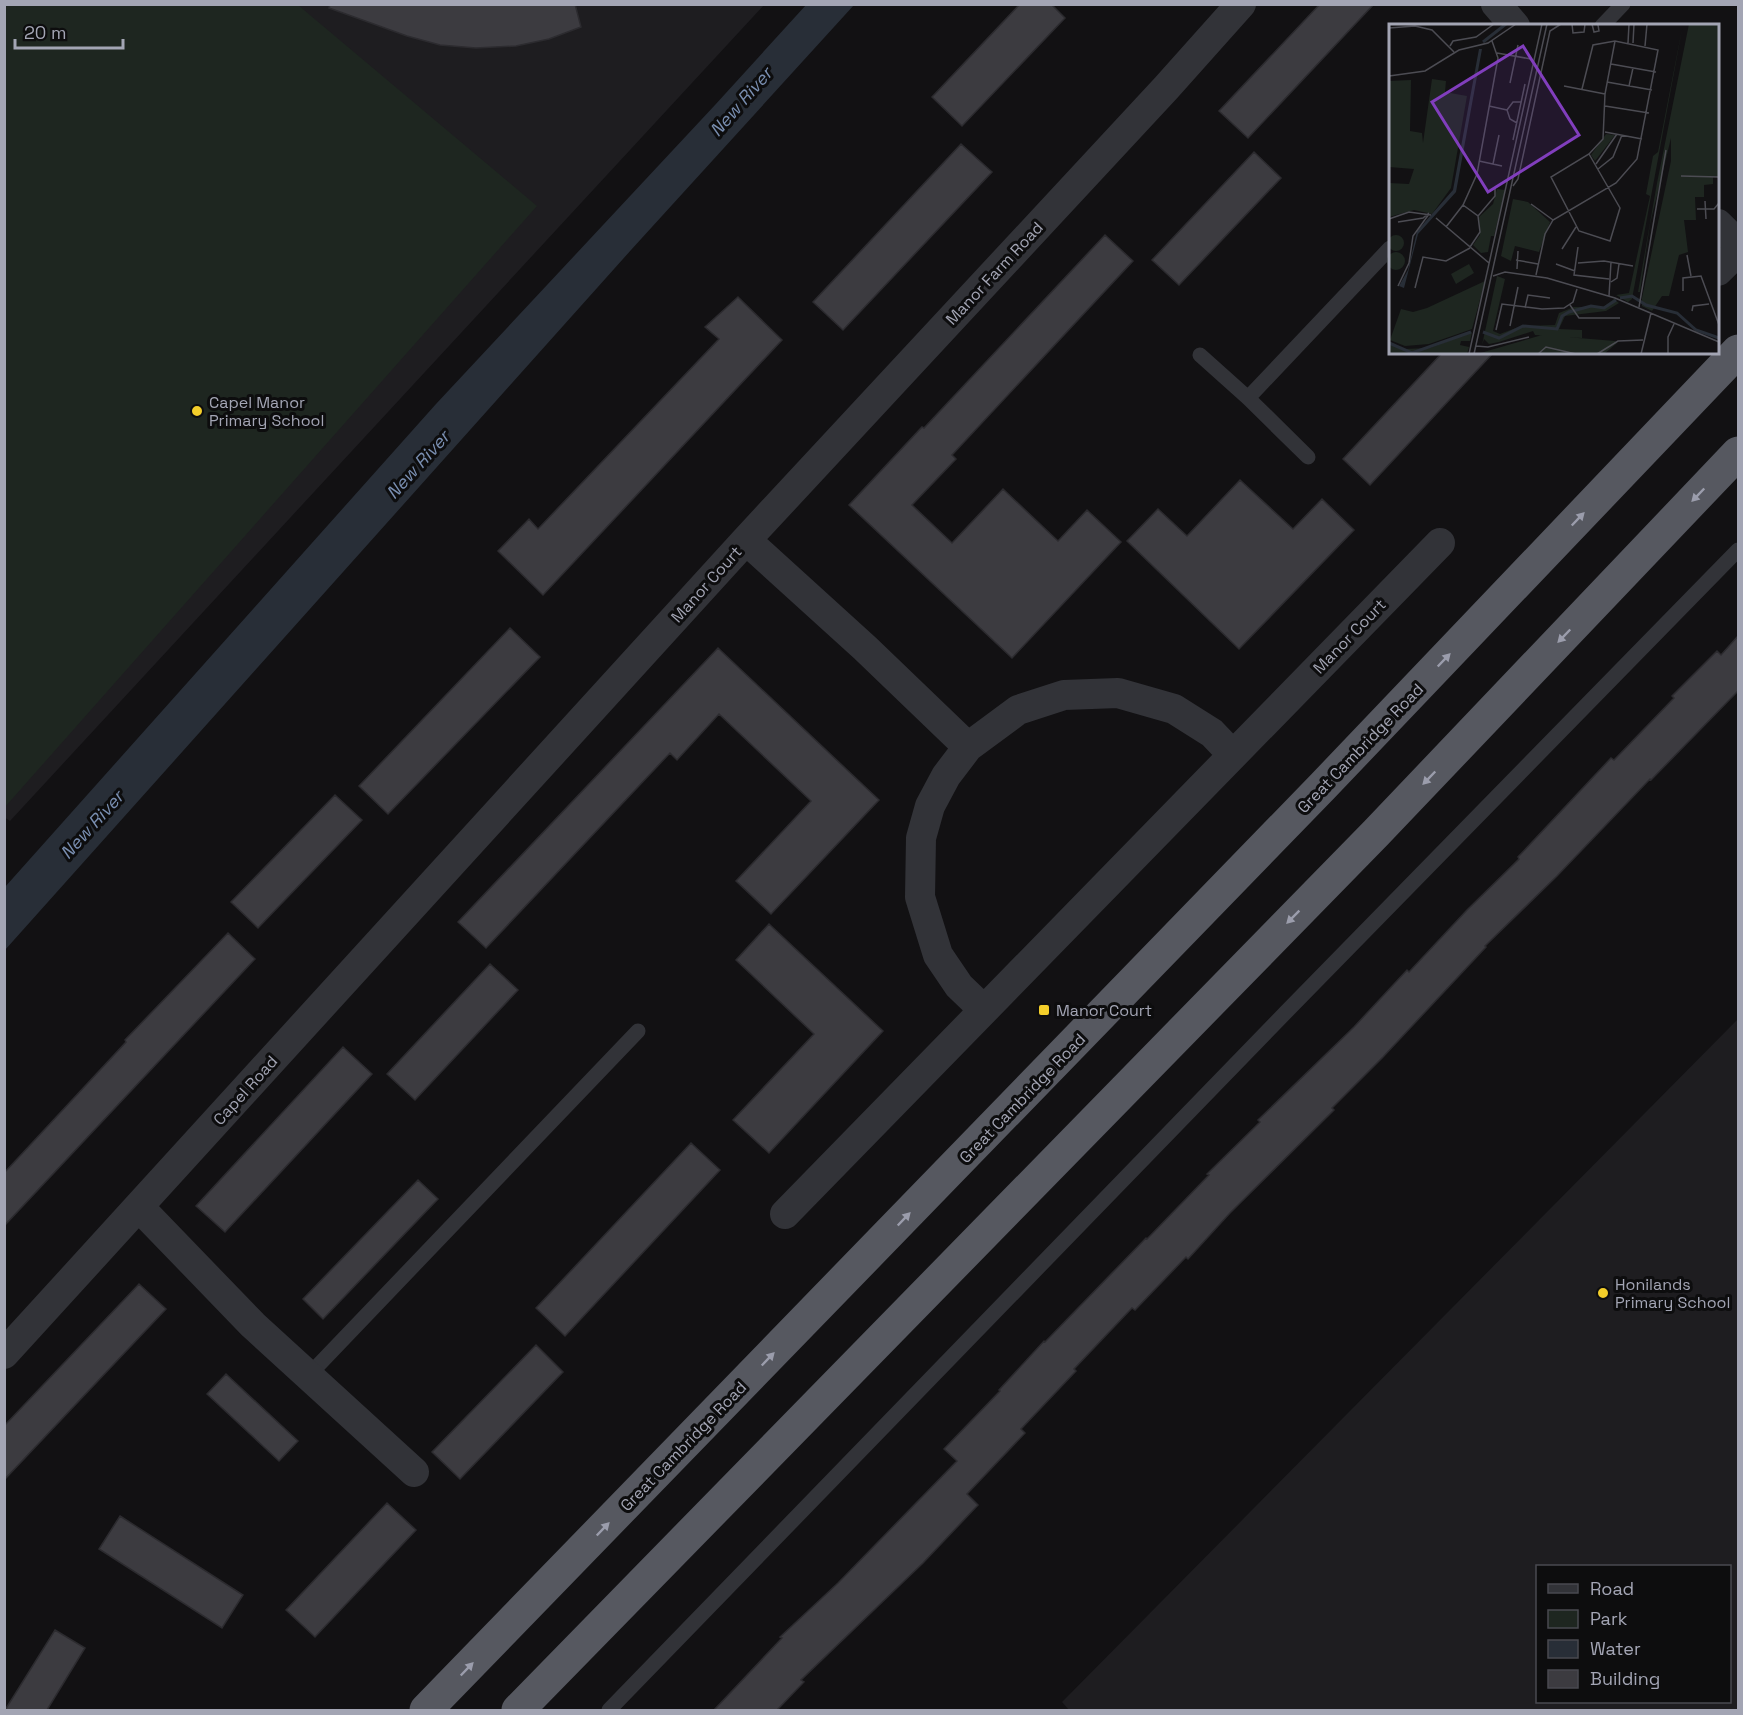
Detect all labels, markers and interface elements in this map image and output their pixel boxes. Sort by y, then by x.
scale bar [15,12,123,50]
text: 20 m [24,21,67,44]
inset map [1389,24,1719,354]
water label: New River [704,61,778,141]
street label: Manor Farm Road [941,217,1048,329]
place label: Capel Manor Primary School [209,392,324,431]
marker: Capel Manor Primary School [190,404,204,418]
water label: New River [381,424,456,504]
one-way arrow [1691,488,1705,503]
one-way arrow [1571,512,1585,526]
street label: Manor Court [666,542,746,627]
street label: Manor Court [1308,594,1390,678]
one-way arrow [1557,629,1571,643]
one-way arrow [1437,652,1451,667]
street label: Great Cambridge Road [1293,679,1428,818]
one-way arrow [1422,770,1436,785]
water label: New River [55,784,130,864]
one-way arrow [1287,910,1301,924]
place label: Manor Court [1056,1000,1152,1021]
marker: Manor Court [1037,1003,1051,1017]
street label: Great Cambridge Road [955,1029,1090,1168]
street label: Capel Road [209,1051,282,1130]
one-way arrow [897,1212,911,1227]
place label: Honilands Primary School [1615,1274,1730,1313]
marker: Honilands Primary School [1596,1286,1610,1300]
one-way arrow [761,1351,775,1366]
street label: Great Cambridge Road [616,1377,751,1516]
one-way arrow [595,1522,609,1536]
legend [1536,1565,1731,1703]
text: Road [1590,1577,1634,1600]
text: Park [1590,1607,1628,1630]
text: Water [1590,1637,1641,1660]
one-way arrow [459,1662,473,1676]
text: Building [1590,1667,1660,1690]

